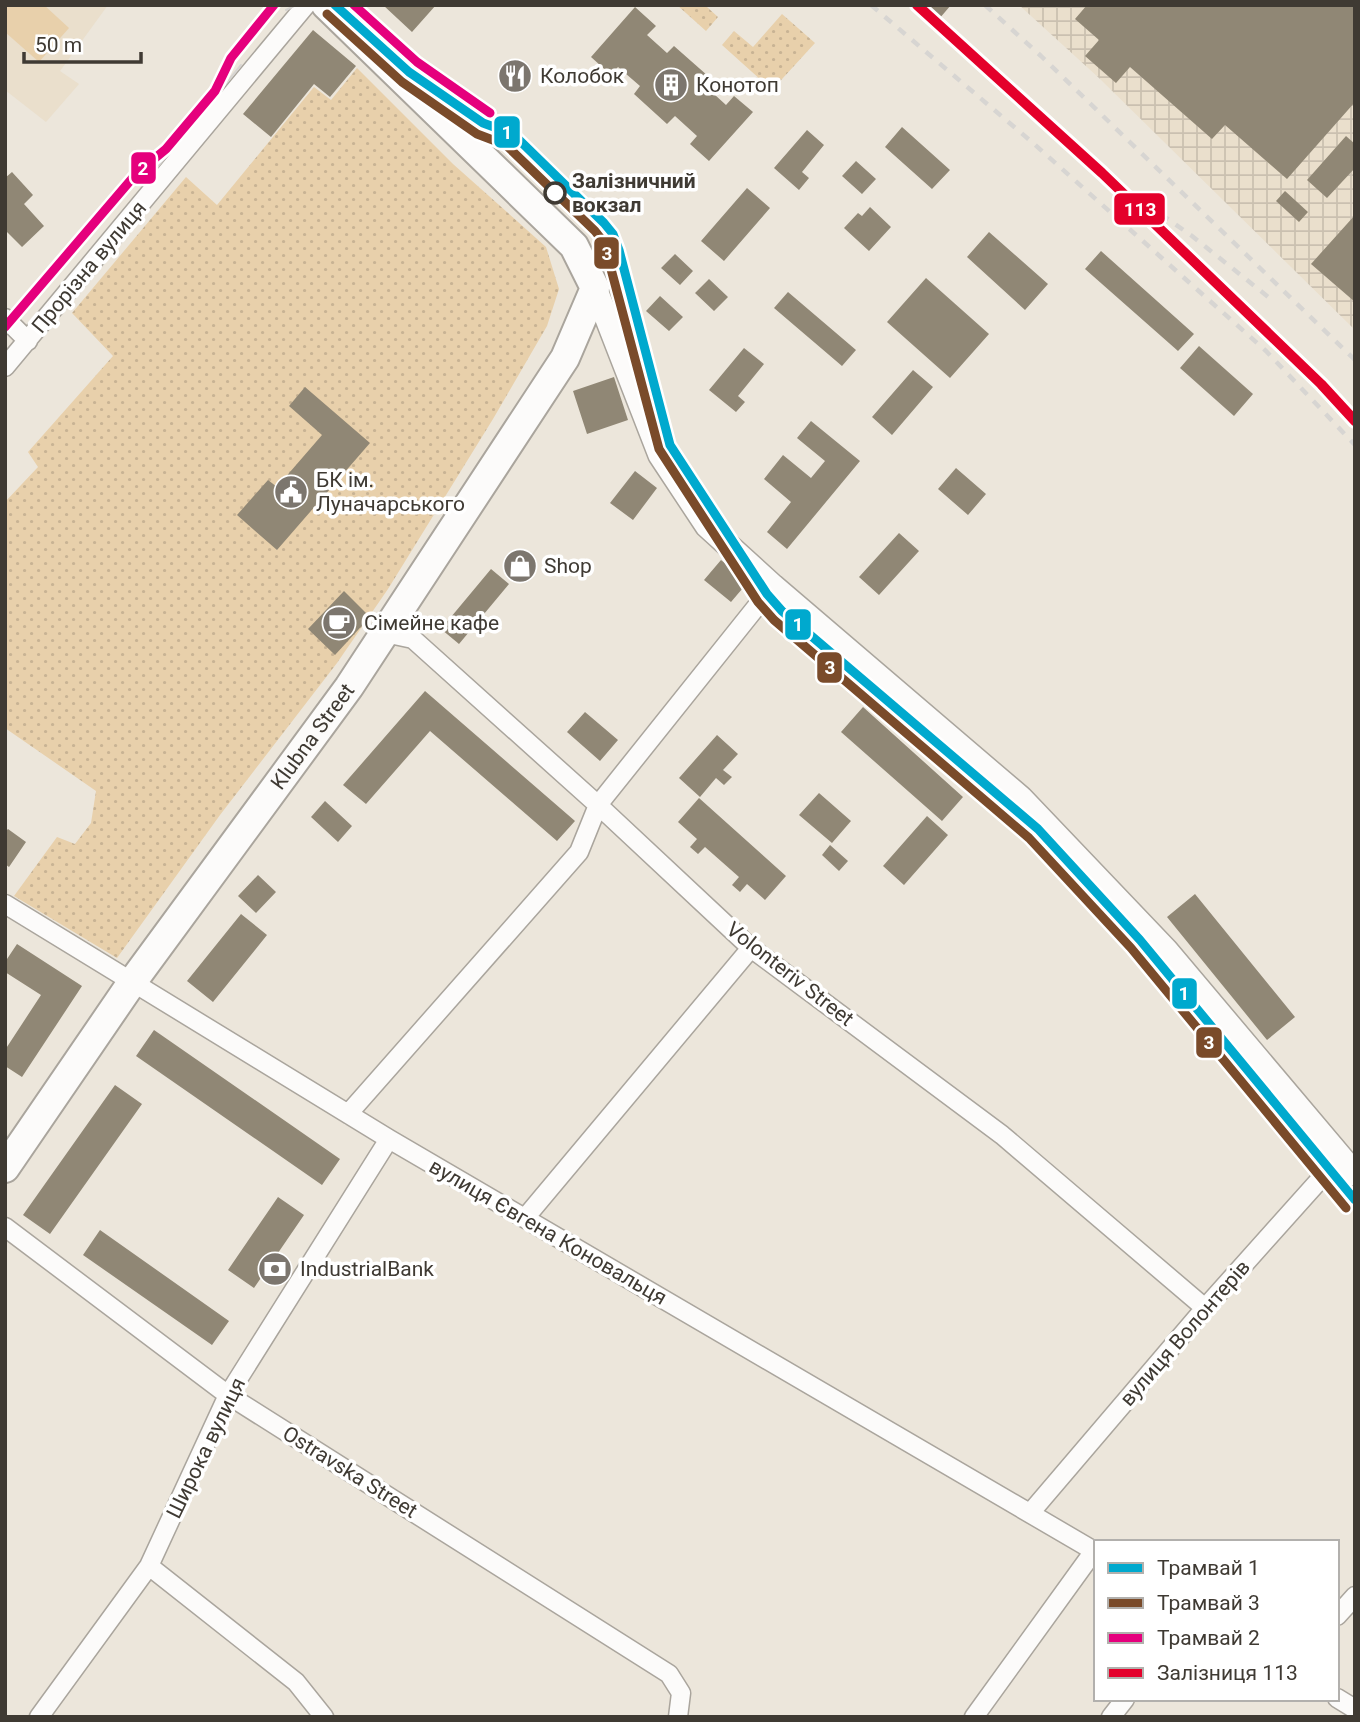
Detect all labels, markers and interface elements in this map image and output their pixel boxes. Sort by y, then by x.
scale bar [24,21,142,65]
text: 50 m [35,33,82,57]
restaurant icon: Колобок [496,57,534,95]
place label: Колобок [540,64,625,88]
building icon: Конотоп [652,66,690,104]
place label: Конотоп [696,73,779,97]
line badge: 1 [493,115,521,149]
text: 1 [502,121,512,144]
line badge: 2 [130,151,157,185]
text: 2 [138,157,149,180]
place label: Залізничний вокзал [572,169,696,217]
marker: Залізничний вокзал [544,182,566,204]
line badge: 113 [1113,192,1166,226]
street label: Прорізна вулиця [27,196,151,338]
text: 113 [1124,198,1156,221]
line badge: 3 [593,236,620,270]
text: 3 [602,242,612,265]
place label: БК ім. Луначарського [316,468,465,516]
public building icon: БК ім. Луначарського [272,473,310,511]
shop icon: Shop [501,547,539,585]
place label: Shop [544,554,592,578]
cafe icon: Сімейне кафе [320,604,358,642]
line badge: 1 [784,608,812,641]
place label: Сімейне кафе [364,611,499,635]
text: 1 [793,613,803,636]
line badge: 3 [816,651,843,684]
text: 3 [825,656,835,679]
street label: Klubna Street [266,679,359,794]
street label: Volonteriv Street [722,917,858,1031]
line badge: 1 [1171,977,1198,1010]
text: 1 [1179,982,1189,1005]
line badge: 3 [1195,1026,1223,1059]
text: 3 [1204,1031,1214,1054]
street label: вулиця Євгена Коновальця [425,1154,671,1310]
bank icon: IndustrialBank [256,1250,294,1288]
street label: вулиця Волонтерів [1115,1255,1255,1411]
place label: IndustrialBank [300,1257,434,1281]
street label: Широка вулиця [162,1374,250,1522]
street label: Ostravska Street [278,1421,422,1523]
legend [1094,1540,1339,1701]
text: Трамвай 1 [1157,1556,1260,1580]
text: Трамвай 3 [1157,1591,1260,1615]
text: Трамвай 2 [1157,1626,1260,1650]
text: Залізниця 113 [1157,1661,1298,1685]

